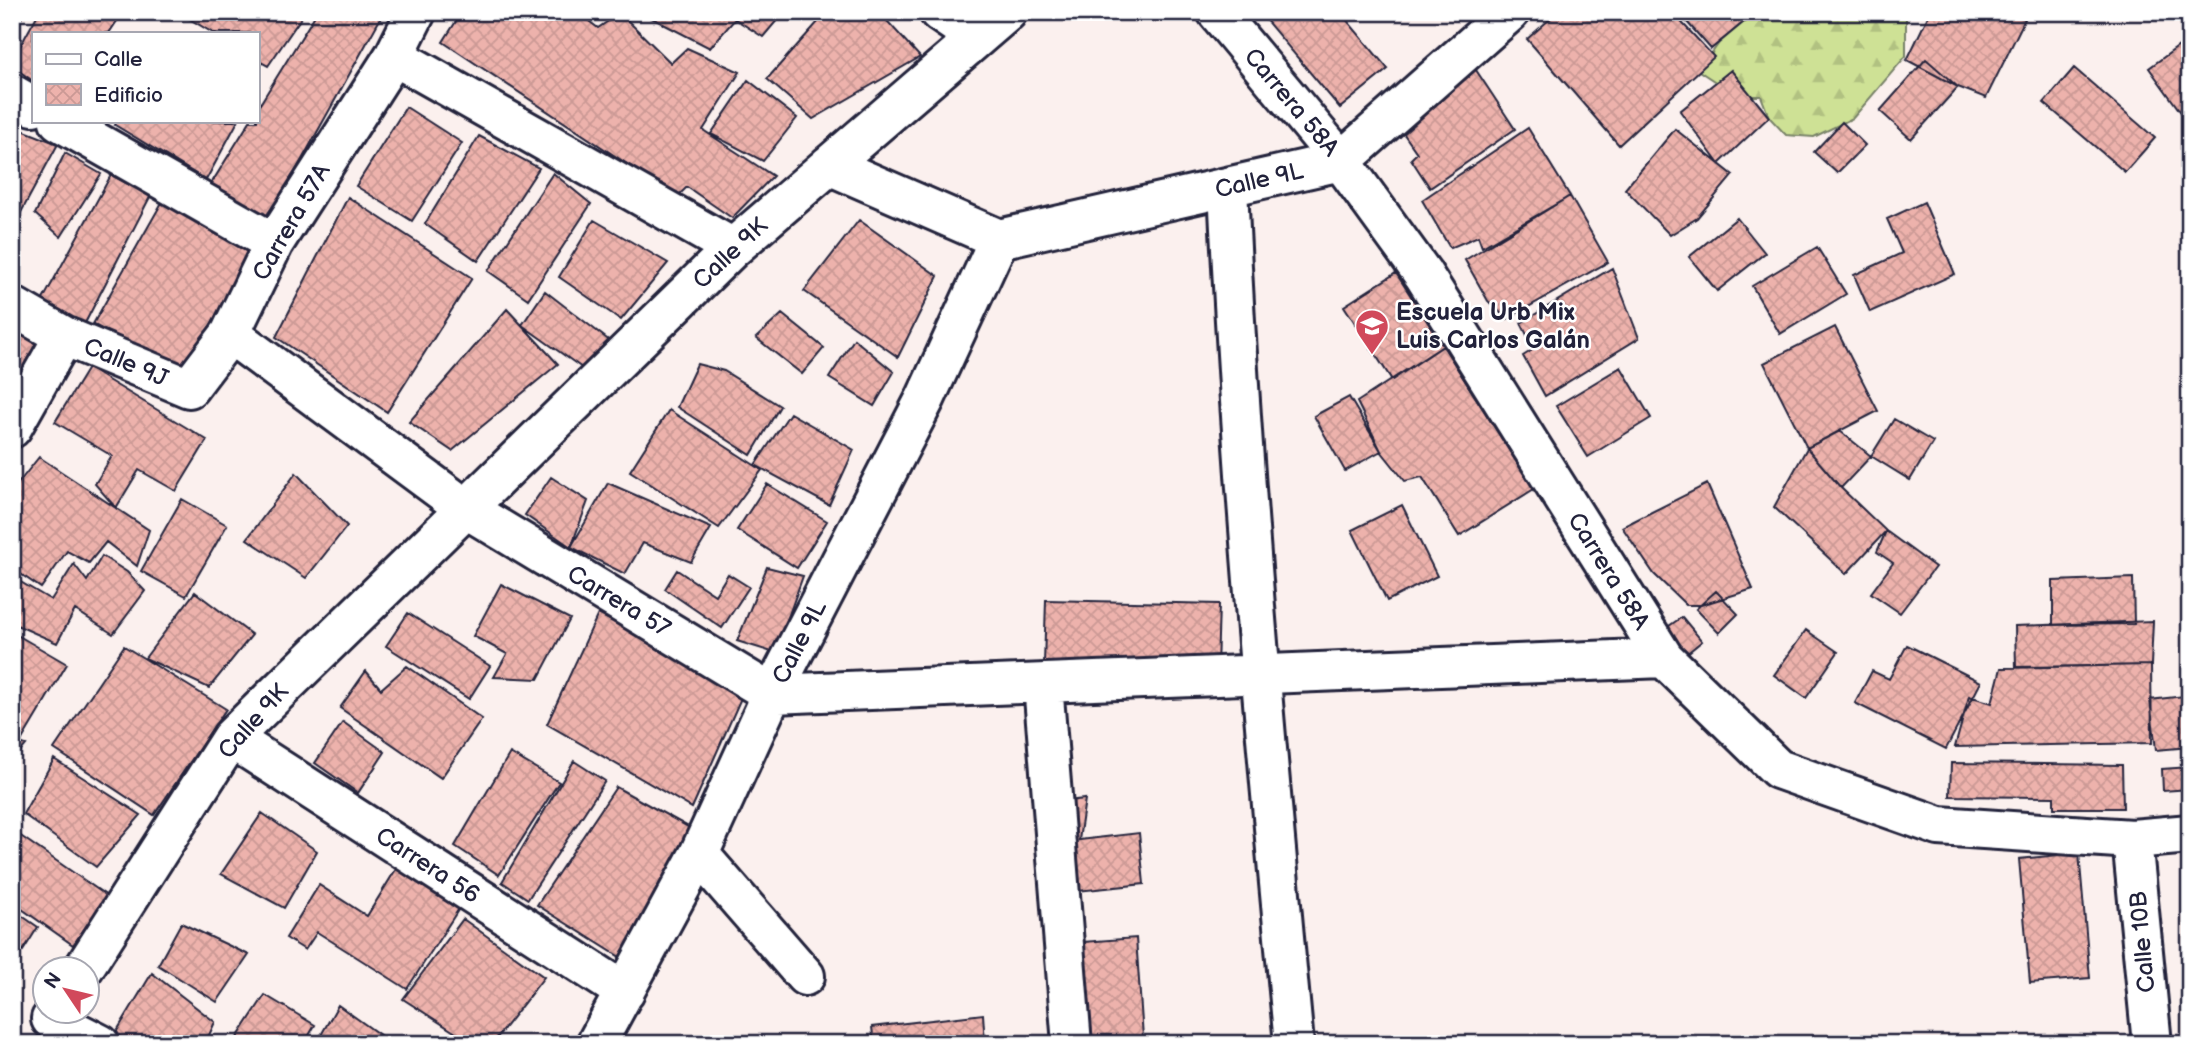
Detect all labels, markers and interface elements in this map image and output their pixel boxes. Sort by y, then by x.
legend [32,32,259,122]
street label: Carrera 58A [1238,42,1345,163]
text: Calle [94,47,143,72]
text: Edificio [94,83,163,108]
street label: Calle 9L [1212,156,1306,205]
street label: Carrera 57A [246,158,337,286]
street label: Calle 9K [687,211,774,295]
place label: Escuela Urb Mix Luis Carlos Galán [1396,298,1590,355]
school or university icon: Escuela Urb Mix Luis Carlos Galán [1353,307,1391,356]
street label: Calle 9J [79,332,172,393]
street label: Carrera 58A [1561,507,1656,635]
street label: Carrera 57 [562,559,676,644]
street label: Calle 9L [766,596,833,689]
street label: Calle 9K [212,677,295,765]
street label: Carrera 56 [370,821,485,910]
street label: Calle 10B [2124,890,2161,994]
north arrow [32,954,102,1024]
text: N [40,969,67,994]

